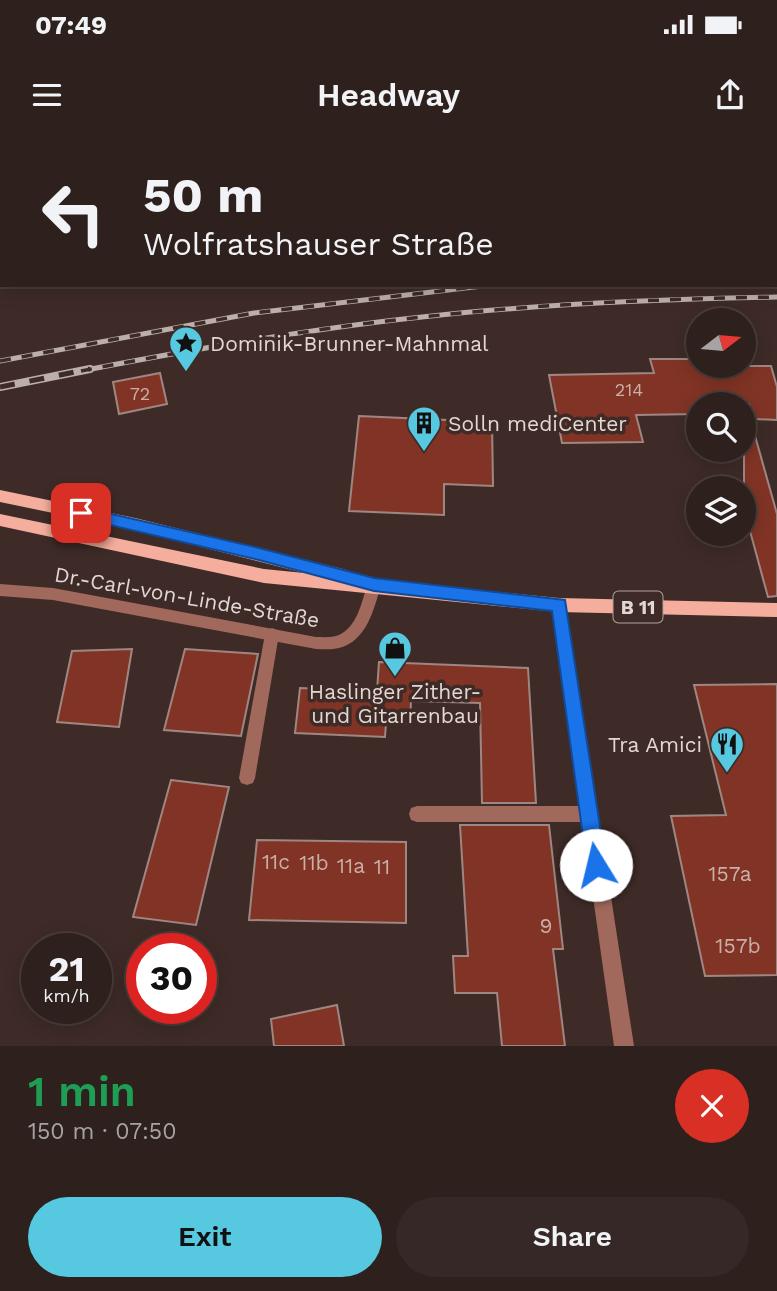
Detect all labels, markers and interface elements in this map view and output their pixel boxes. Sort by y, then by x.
text: 07:49 [35,10,107,40]
icon: menu [28,76,66,114]
text: Headway [317,76,460,114]
icon: share [711,76,749,114]
text: 50 m [143,166,263,224]
icon: left [28,168,119,259]
text: Wolfratshauser Straße [143,225,494,263]
north arrow [686,308,756,378]
map controls [686,308,756,546]
place icon: Dominik-Brunner-Mahnmal [167,324,205,373]
place label: Dominik-Brunner-Mahnmal [210,331,489,356]
house number: 214 [615,379,643,400]
house number: 72 [130,383,150,404]
button: search [686,392,756,462]
building icon: Solln mediCenter [405,404,443,453]
place label: Solln mediCenter [448,411,627,436]
button: layers [686,476,756,546]
pin [51,483,111,543]
icon: arrive [62,494,100,532]
street label: Dr.-Carl-von-Linde-Straße [53,561,321,633]
road number: B 11 [614,592,662,622]
shop icon: Haslinger Zither- und Gitarrenbau [376,629,414,678]
place label: Haslinger Zither- und Gitarrenbau [309,679,481,728]
restaurant icon: Tra Amici [708,725,746,774]
place label: Tra Amici [608,732,702,757]
position arrow [559,828,633,902]
house number: 11c [262,849,290,874]
house number: 11b [299,850,329,875]
house number: 11a [337,853,365,878]
house number: 11 [374,854,390,879]
house number: 157a [708,861,752,886]
house number: 9 [540,913,552,938]
speed limit sign: 30 [126,933,217,1024]
house number: 157b [715,933,761,958]
text: 21 [49,948,84,990]
text: km/h [43,985,90,1006]
text: 1 min [28,1067,136,1116]
button: close [675,1069,749,1143]
text: 150 m · 07:50 [28,1118,177,1145]
button: Exit [28,1197,382,1277]
button: Share [396,1197,749,1277]

